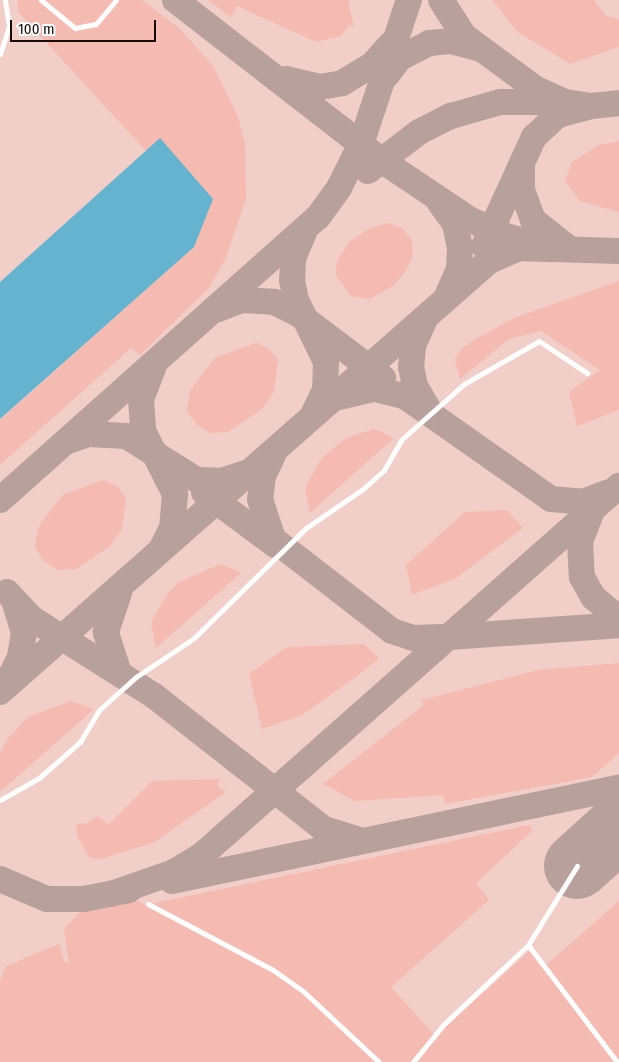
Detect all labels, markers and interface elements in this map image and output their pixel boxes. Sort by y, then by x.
scale bar [12,10,159,42]
text: 100 m [18,20,55,38]

